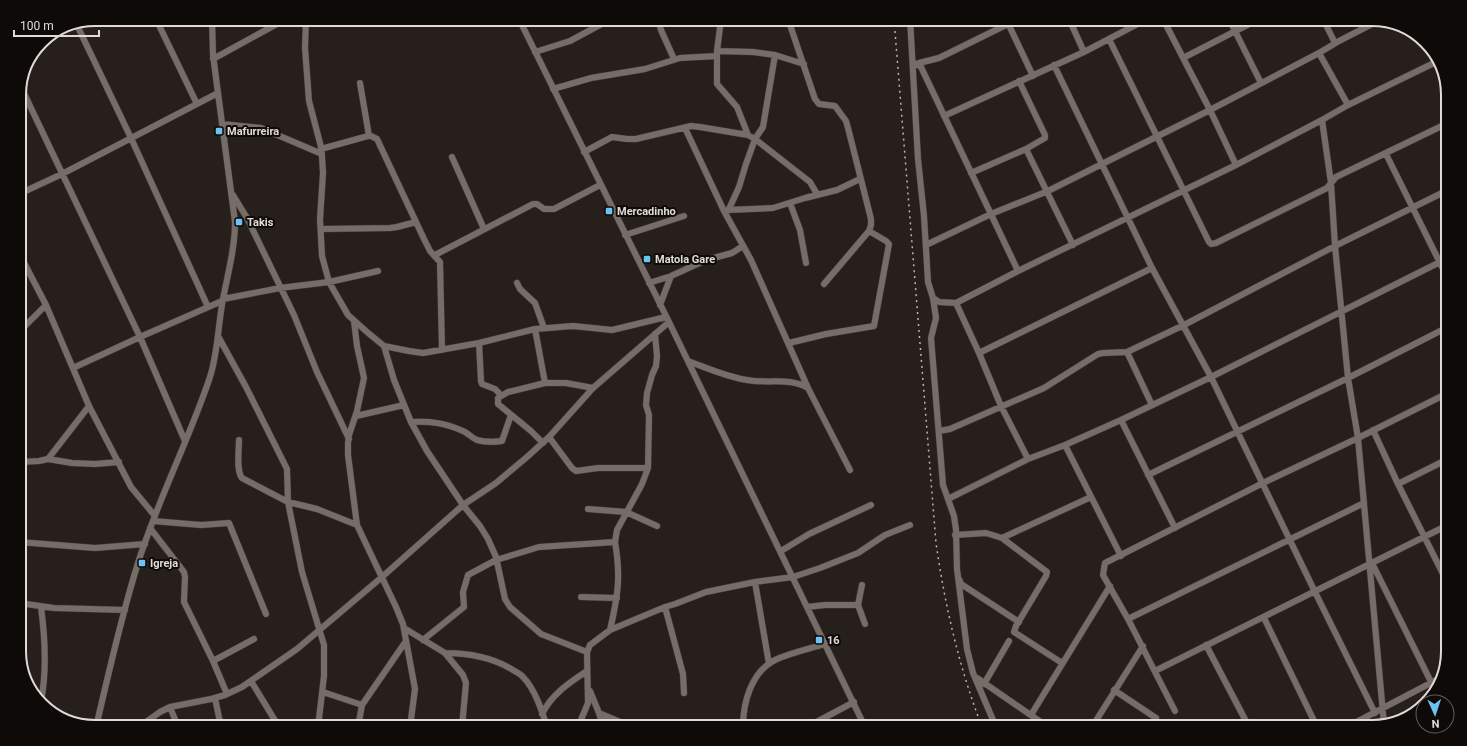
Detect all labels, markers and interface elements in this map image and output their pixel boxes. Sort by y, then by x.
scale bar [14,12,99,38]
text: 100 m [20,19,54,33]
place label: Mafurreira [227,125,279,138]
marker: Mafurreira [214,126,224,136]
place label: Mercadinho [617,205,676,218]
marker: Mercadinho [604,206,614,216]
place label: Takis [247,216,274,229]
marker: Takis [234,217,244,227]
place label: Matola Gare [655,253,715,266]
marker: Matola Gare [642,254,652,264]
place label: Igreja [150,557,178,570]
marker: Igreja [137,558,147,568]
place label: 16 [827,634,840,647]
marker: 16 [814,635,824,645]
north arrow [1415,694,1455,734]
text: N [1431,717,1440,730]

